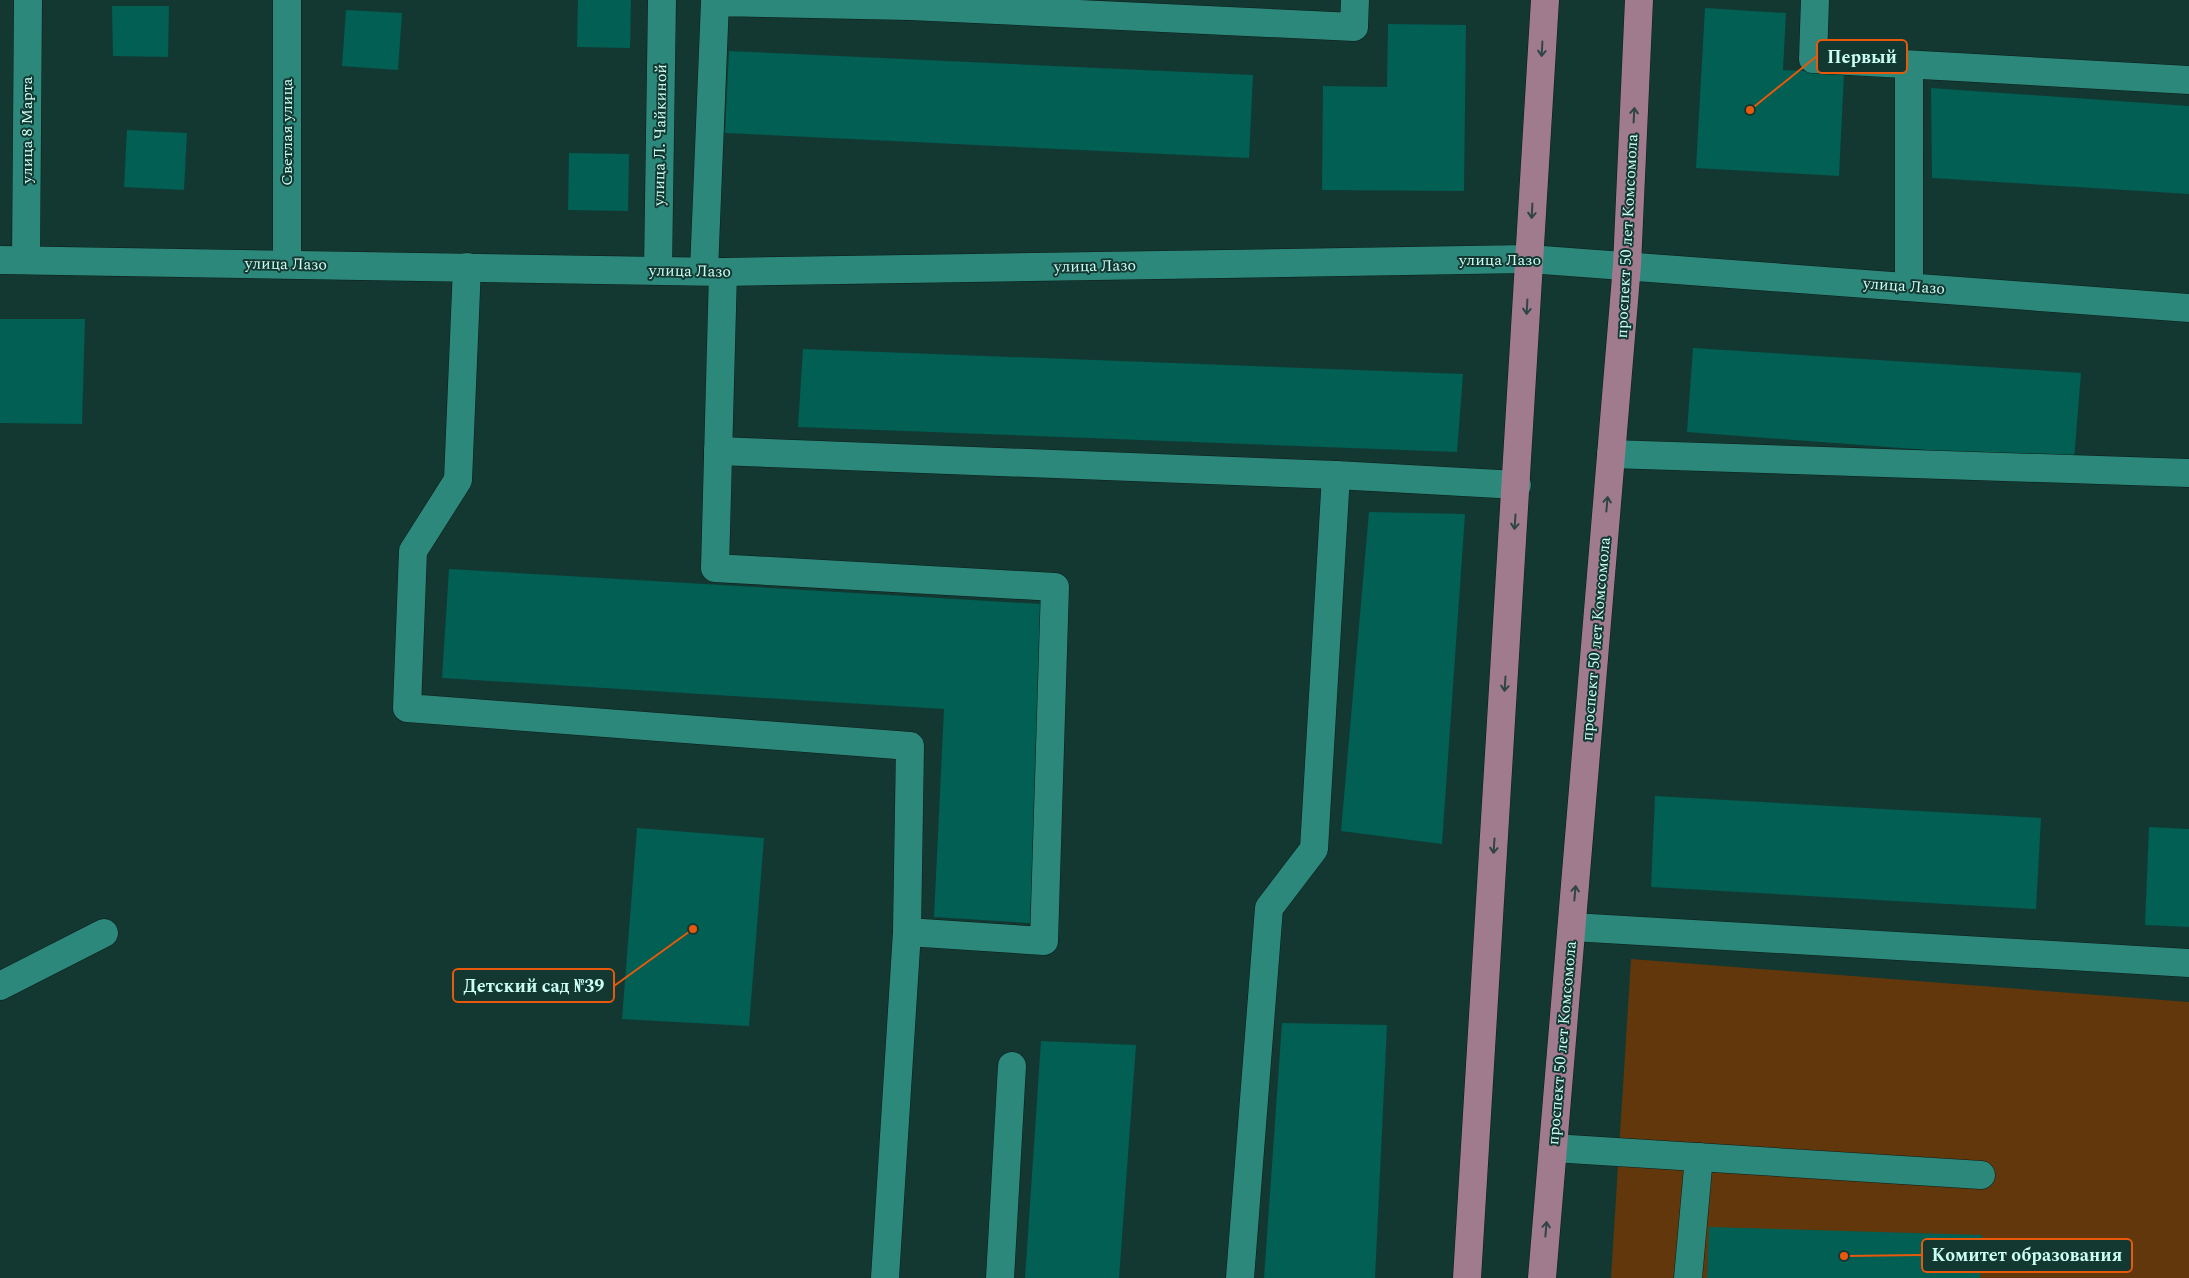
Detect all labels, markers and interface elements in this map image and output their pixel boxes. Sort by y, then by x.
one-way arrow [1537,40,1547,56]
callout: Первый [1817,40,1907,73]
text: Первый [1827,44,1897,71]
street label: улица Л. Чайкиной [647,64,673,207]
street label: улица 8 Марта [15,76,39,185]
street label: Светлая улица [275,78,299,186]
one-way arrow [1629,108,1638,124]
street label: проспект 50 лет Комсомола [1610,133,1644,339]
one-way arrow [1528,203,1537,219]
street label: улица Лазо [1458,248,1541,272]
street label: улица Лазо [244,251,327,277]
street label: улица Лазо [1053,253,1136,279]
street label: улица Лазо [648,258,731,284]
street label: улица Лазо [1861,271,1946,301]
one-way arrow [1522,299,1531,315]
one-way arrow [1602,497,1612,513]
one-way arrow [1510,514,1519,530]
street label: проспект 50 лет Комсомола [1575,536,1617,742]
one-way arrow [1500,676,1509,692]
one-way arrow [1490,838,1499,854]
one-way arrow [1570,885,1579,901]
street label: проспект 50 лет Комсомола [1541,940,1583,1146]
callout: Детский сад №39 [453,969,614,1002]
text: Детский сад №39 [464,973,604,1000]
one-way arrow [1542,1222,1551,1238]
callout: Комитет образования [1922,1239,2132,1272]
text: Комитет образования [1932,1242,2123,1269]

